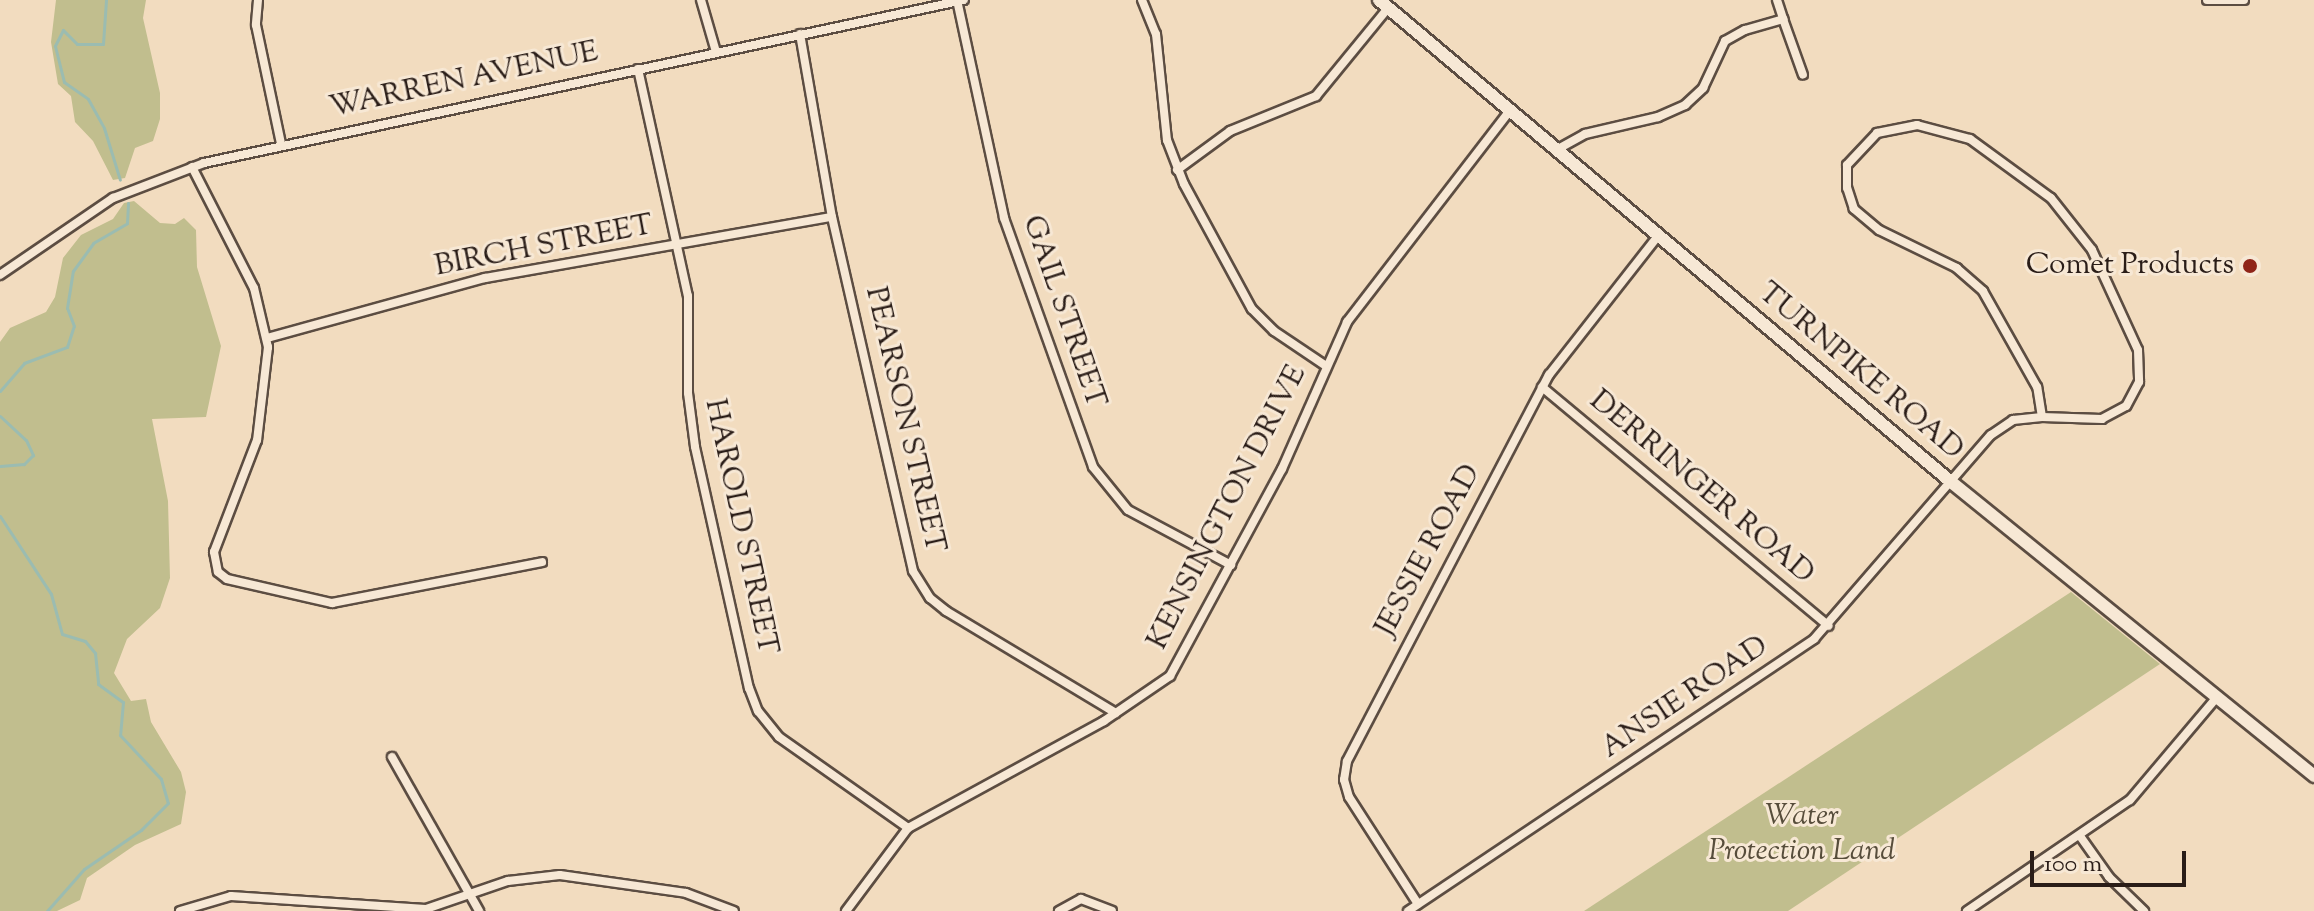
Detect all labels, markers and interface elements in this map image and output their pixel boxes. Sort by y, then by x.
street label: WARREN AVENUE [326,35,602,127]
street label: BIRCH STREET [432,208,656,286]
street label: GAIL STREET [1013,211,1113,413]
place label: Comet Products [2026,248,2234,284]
marker: Comet Products [2241,257,2259,275]
street label: TURNPIKE ROAD [1750,276,1970,468]
street label: PEARSON STREET [856,284,952,556]
street label: KENSINGTON DRIVE [1141,360,1315,656]
street label: DERRINGER ROAD [1581,384,1821,592]
street label: HAROLD STREET [695,396,785,658]
street label: JESSIE ROAD [1369,459,1489,643]
street label: ANSIE ROAD [1595,629,1775,767]
park label: Water Protection Land [1709,799,1895,870]
scale bar [2034,835,2190,885]
text: 100 m [2044,848,2102,882]

